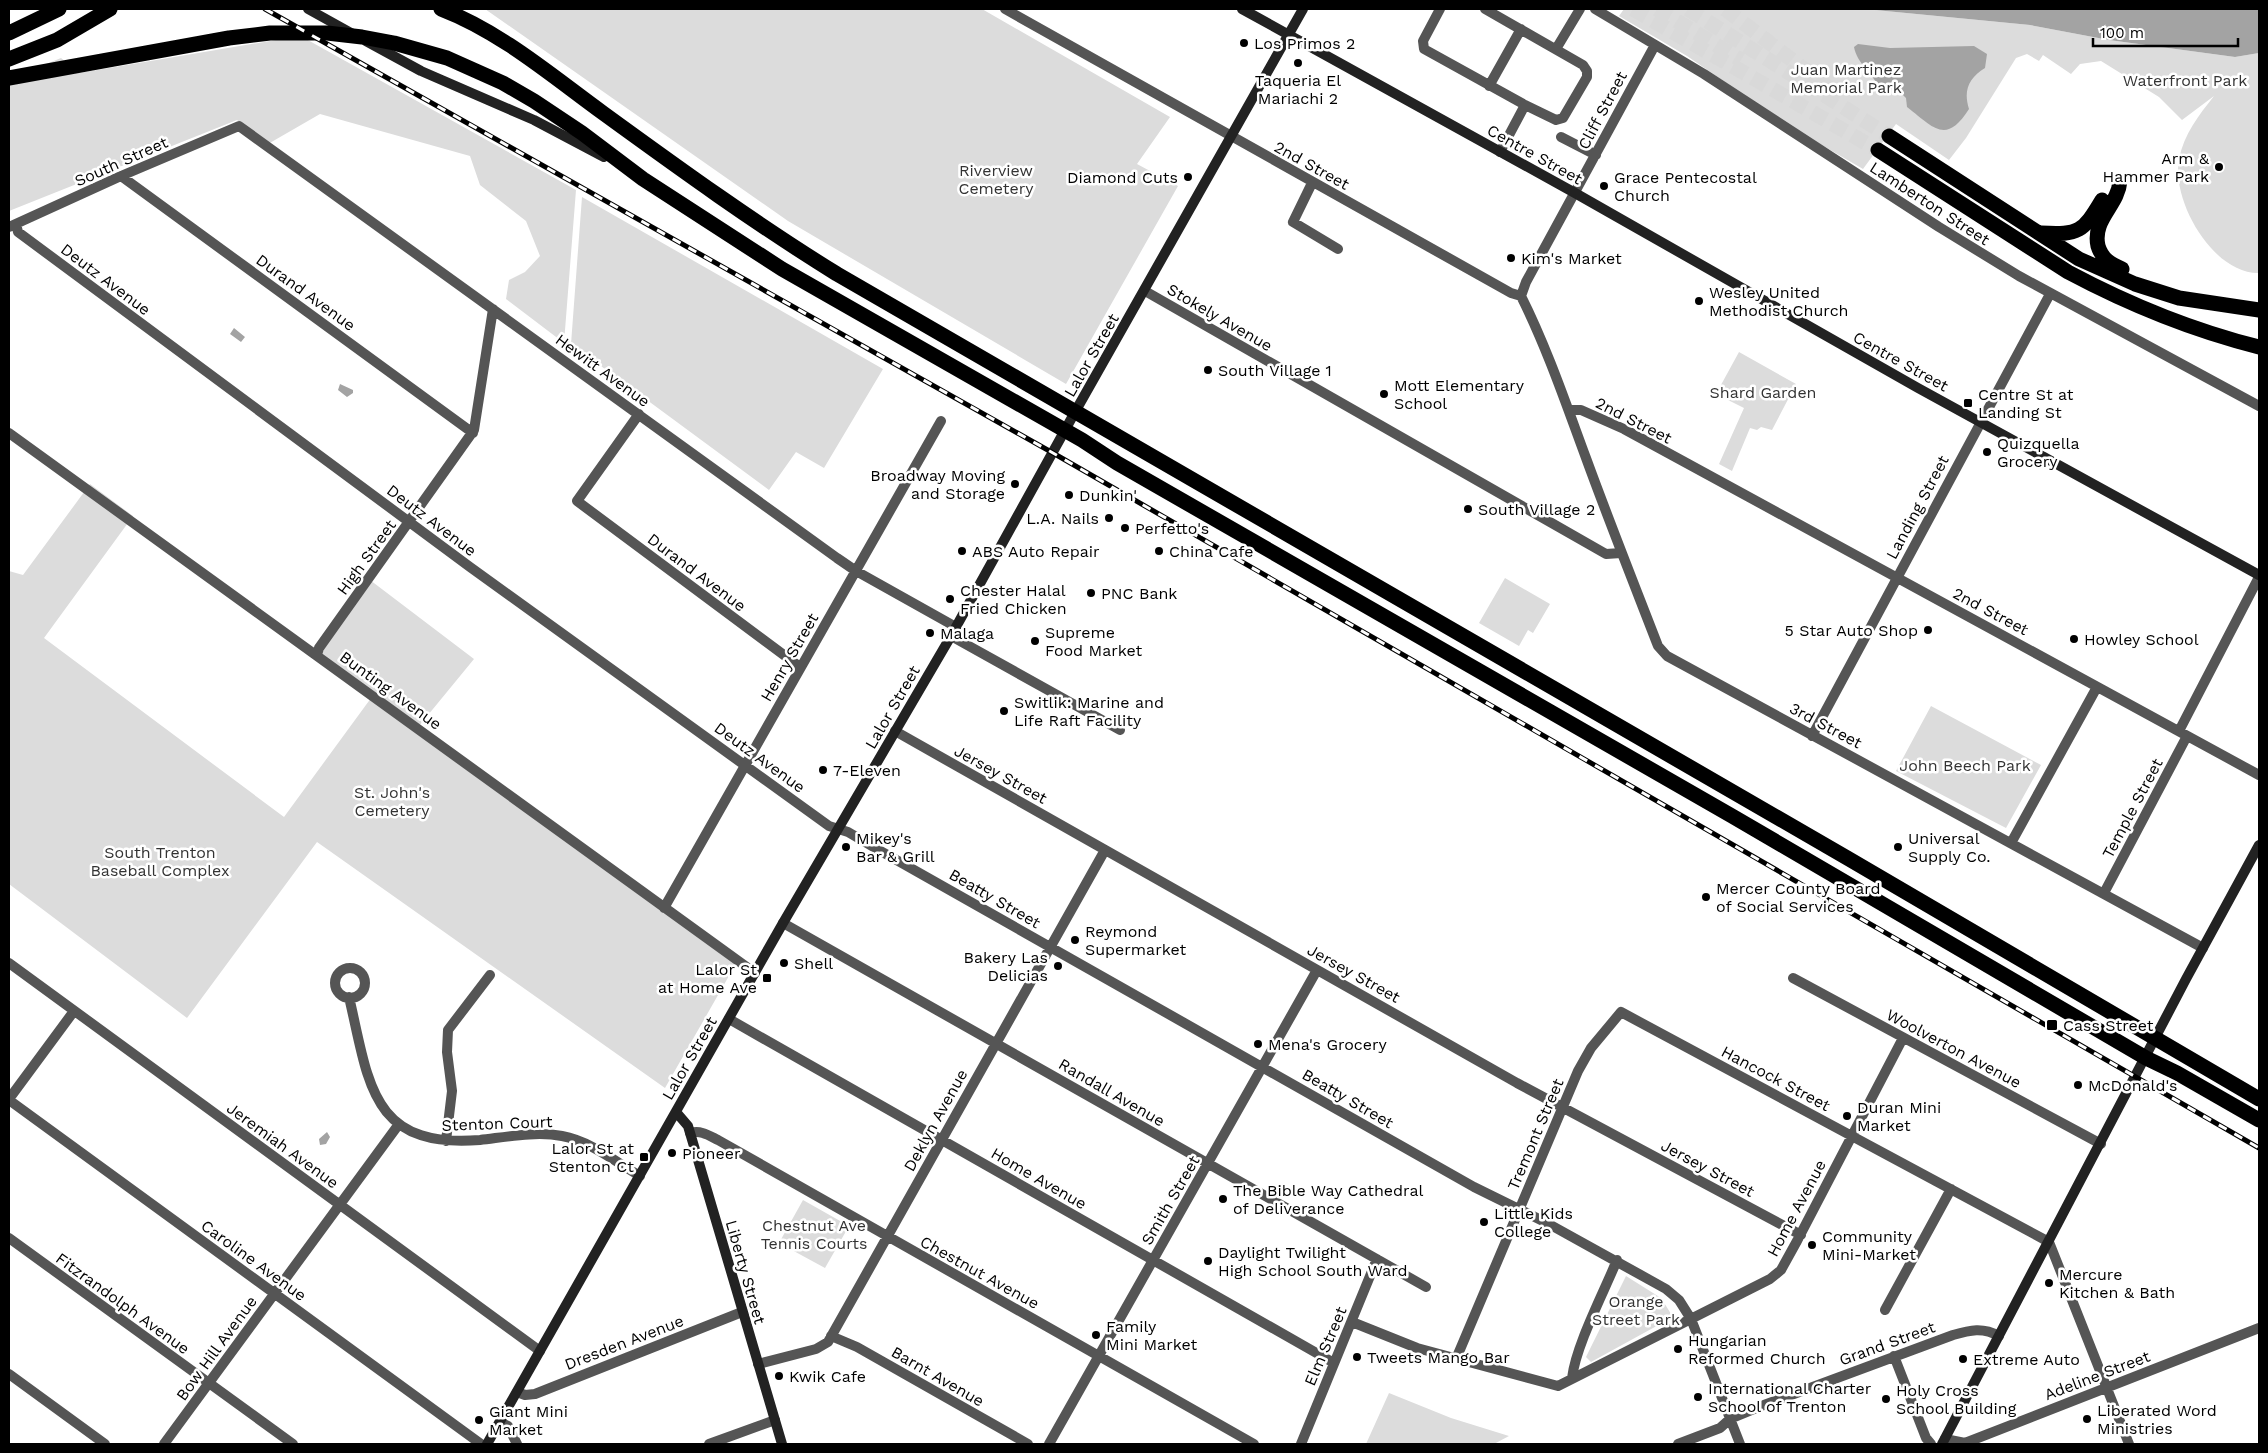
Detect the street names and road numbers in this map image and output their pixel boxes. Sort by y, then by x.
street label: Cliff Street [1574,68,1631,153]
street label: Centre Street [1484,120,1586,189]
street label: South Street [72,132,171,190]
street label: 2nd Street [1271,137,1353,194]
street label: Lamberton Street [1866,158,1993,249]
street label: Deutz Avenue [57,240,154,319]
street label: Durand Avenue [252,250,359,335]
street label: Stokely Avenue [1164,280,1276,355]
street label: Lalor Street [1060,310,1123,400]
street label: Centre Street [1850,327,1952,396]
street label: Hewitt Avenue [552,330,654,411]
street label: 2nd Street [1593,393,1675,448]
street label: Landing Street [1882,452,1953,562]
street label: Deutz Avenue [383,481,480,560]
street label: High Street [333,516,400,598]
street label: Durand Avenue [644,529,750,616]
street label: 2nd Street [1950,584,2032,639]
street label: Henry Street [757,609,822,705]
street label: Bunting Avenue [336,647,445,734]
street label: Lalor Street [861,662,924,752]
street label: 3rd Street [1786,698,1865,753]
street label: Deutz Avenue [711,718,809,797]
street label: Jersey Street [951,741,1051,808]
street label: Temple Street [2098,755,2167,861]
street label: Beatty Street [946,865,1044,932]
street label: Jersey Street [1304,940,1404,1007]
street label: Woolverton Avenue [1883,1005,2024,1092]
street label: Lalor Street [658,1013,721,1103]
street label: Hancock Street [1718,1042,1834,1115]
street label: Randall Avenue [1055,1054,1168,1130]
street label: Beatty Street [1299,1065,1397,1132]
street label: Deklyn Avenue [900,1066,971,1175]
street label: Tremont Street [1503,1075,1568,1193]
street label: Jeremiah Avenue [223,1098,342,1192]
street label: Stenton Court [441,1112,553,1135]
street label: Jersey Street [1658,1136,1758,1201]
street label: Home Avenue [988,1143,1090,1213]
street label: Smith Street [1137,1152,1204,1248]
street label: Home Avenue [1763,1156,1830,1260]
street label: Caroline Avenue [197,1216,310,1305]
street label: Liberty Street [722,1218,770,1327]
street label: Chestnut Avenue [917,1232,1043,1313]
street label: Fitzrandolph Avenue [52,1249,193,1358]
street label: Bow Hill Avenue [172,1292,261,1404]
street label: Elm Street [1300,1304,1351,1389]
street label: Dresden Avenue [562,1311,686,1374]
street label: Grand Street [1837,1317,1938,1370]
street label: Barnt Avenue [888,1342,988,1411]
street label: Adeline Street [2042,1346,2153,1404]

